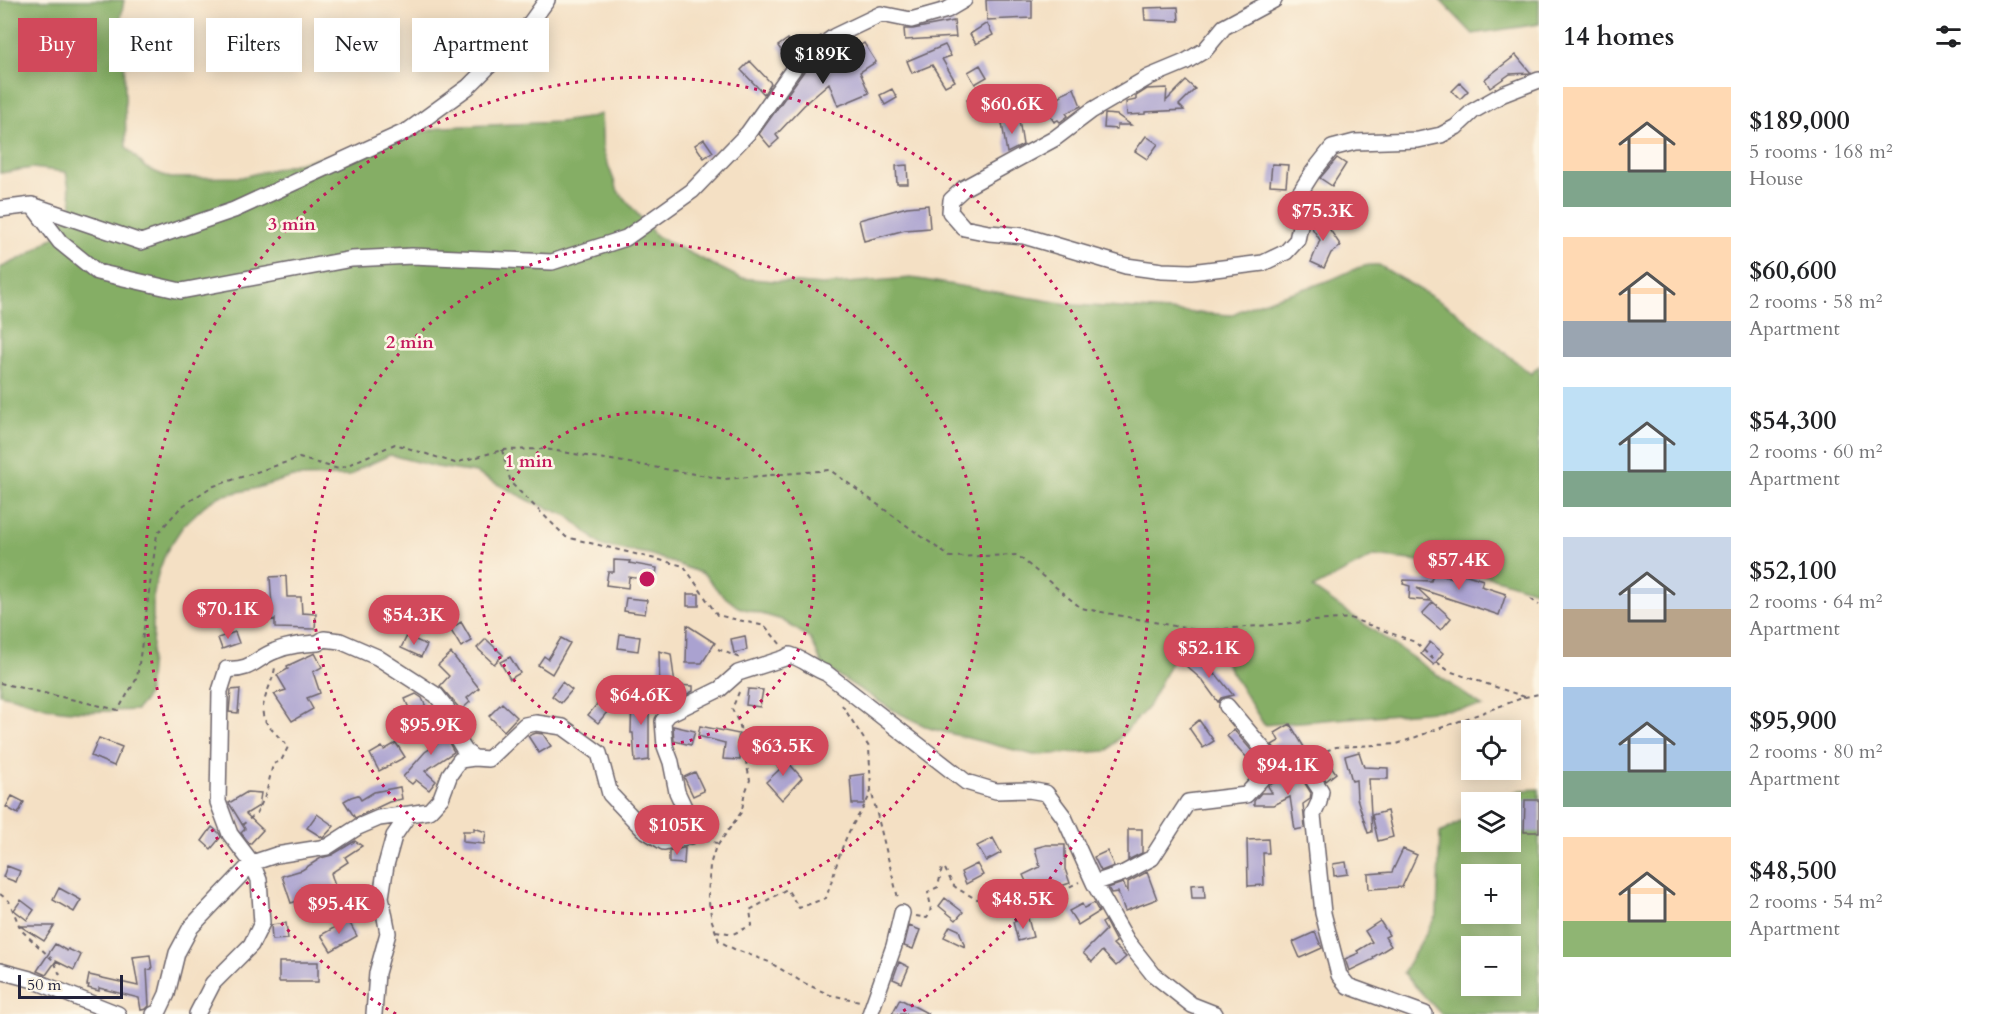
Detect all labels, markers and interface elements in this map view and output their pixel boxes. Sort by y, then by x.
chip: Buy [18,18,97,72]
chip: Rent [109,18,194,72]
chip: Filters [206,18,302,72]
chip: New [314,18,400,72]
chip: Apartment [412,18,549,72]
text: 14 homes [1563,19,1674,54]
icon: filters [1932,20,1965,53]
pin: $189K [781,34,865,85]
text: $189K [794,40,852,67]
pin: $60.6K [963,84,1061,135]
text: $60.6K [981,90,1043,117]
text: $189,000 [1749,103,1850,138]
icon: home [1611,111,1683,183]
text: 5 rooms · 168 m² [1749,138,1893,165]
text: House [1749,165,1803,192]
pin: $75.3K [1274,191,1372,242]
text: $75.3K [1292,197,1354,224]
text: 3 min [268,212,316,237]
text: $60,600 [1749,253,1837,288]
icon: home [1611,261,1683,333]
text: 2 rooms · 58 m² [1749,288,1882,315]
text: Apartment [1749,315,1840,342]
text: 2 min [386,330,434,355]
text: $54,300 [1749,403,1837,438]
icon: home [1611,411,1683,483]
text: 2 rooms · 60 m² [1749,438,1882,465]
text: 1 min [505,449,553,474]
text: Apartment [1749,465,1840,492]
pin: $57.4K [1410,540,1508,591]
text: $57.4K [1428,546,1490,573]
text: $52,100 [1749,553,1837,588]
icon: home [1611,561,1683,633]
centre of rings [637,569,657,589]
text: 2 rooms · 64 m² [1749,588,1882,615]
pin: $70.1K [179,589,277,640]
text: $70.1K [197,595,259,622]
pin: $54.3K [365,595,463,646]
text: $54.3K [383,601,445,628]
text: Apartment [1749,615,1840,642]
pin: $52.1K [1160,628,1258,679]
text: $52.1K [1178,634,1240,661]
pin: $64.6K [592,675,690,726]
text: $64.6K [610,681,672,708]
text: $95,900 [1749,703,1837,738]
pin: $95.9K [382,705,480,756]
text: $95.9K [400,711,462,738]
icon: home [1611,711,1683,783]
map controls [1461,720,1521,996]
button: locate [1461,720,1521,780]
pin: $63.5K [734,726,832,777]
text: $63.5K [752,732,814,759]
text: 2 rooms · 80 m² [1749,738,1882,765]
pin: $94.1K [1239,745,1337,796]
text: $94.1K [1257,751,1319,778]
text: Apartment [1749,765,1840,792]
button: layers [1461,792,1521,852]
pin: $105K [635,805,719,856]
text: $105K [648,811,706,838]
text: $48,500 [1749,853,1837,888]
icon: home [1611,861,1683,933]
button: + [1461,864,1521,924]
pin: $48.5K [974,879,1072,930]
pin: $95.4K [290,884,388,935]
text: $48.5K [992,885,1054,912]
text: 2 rooms · 54 m² [1749,888,1882,915]
text: $95.4K [308,890,370,917]
text: Apartment [1749,915,1840,942]
button: − [1461,936,1521,996]
scale bar [18,972,123,1000]
text: 50 m [27,974,61,996]

